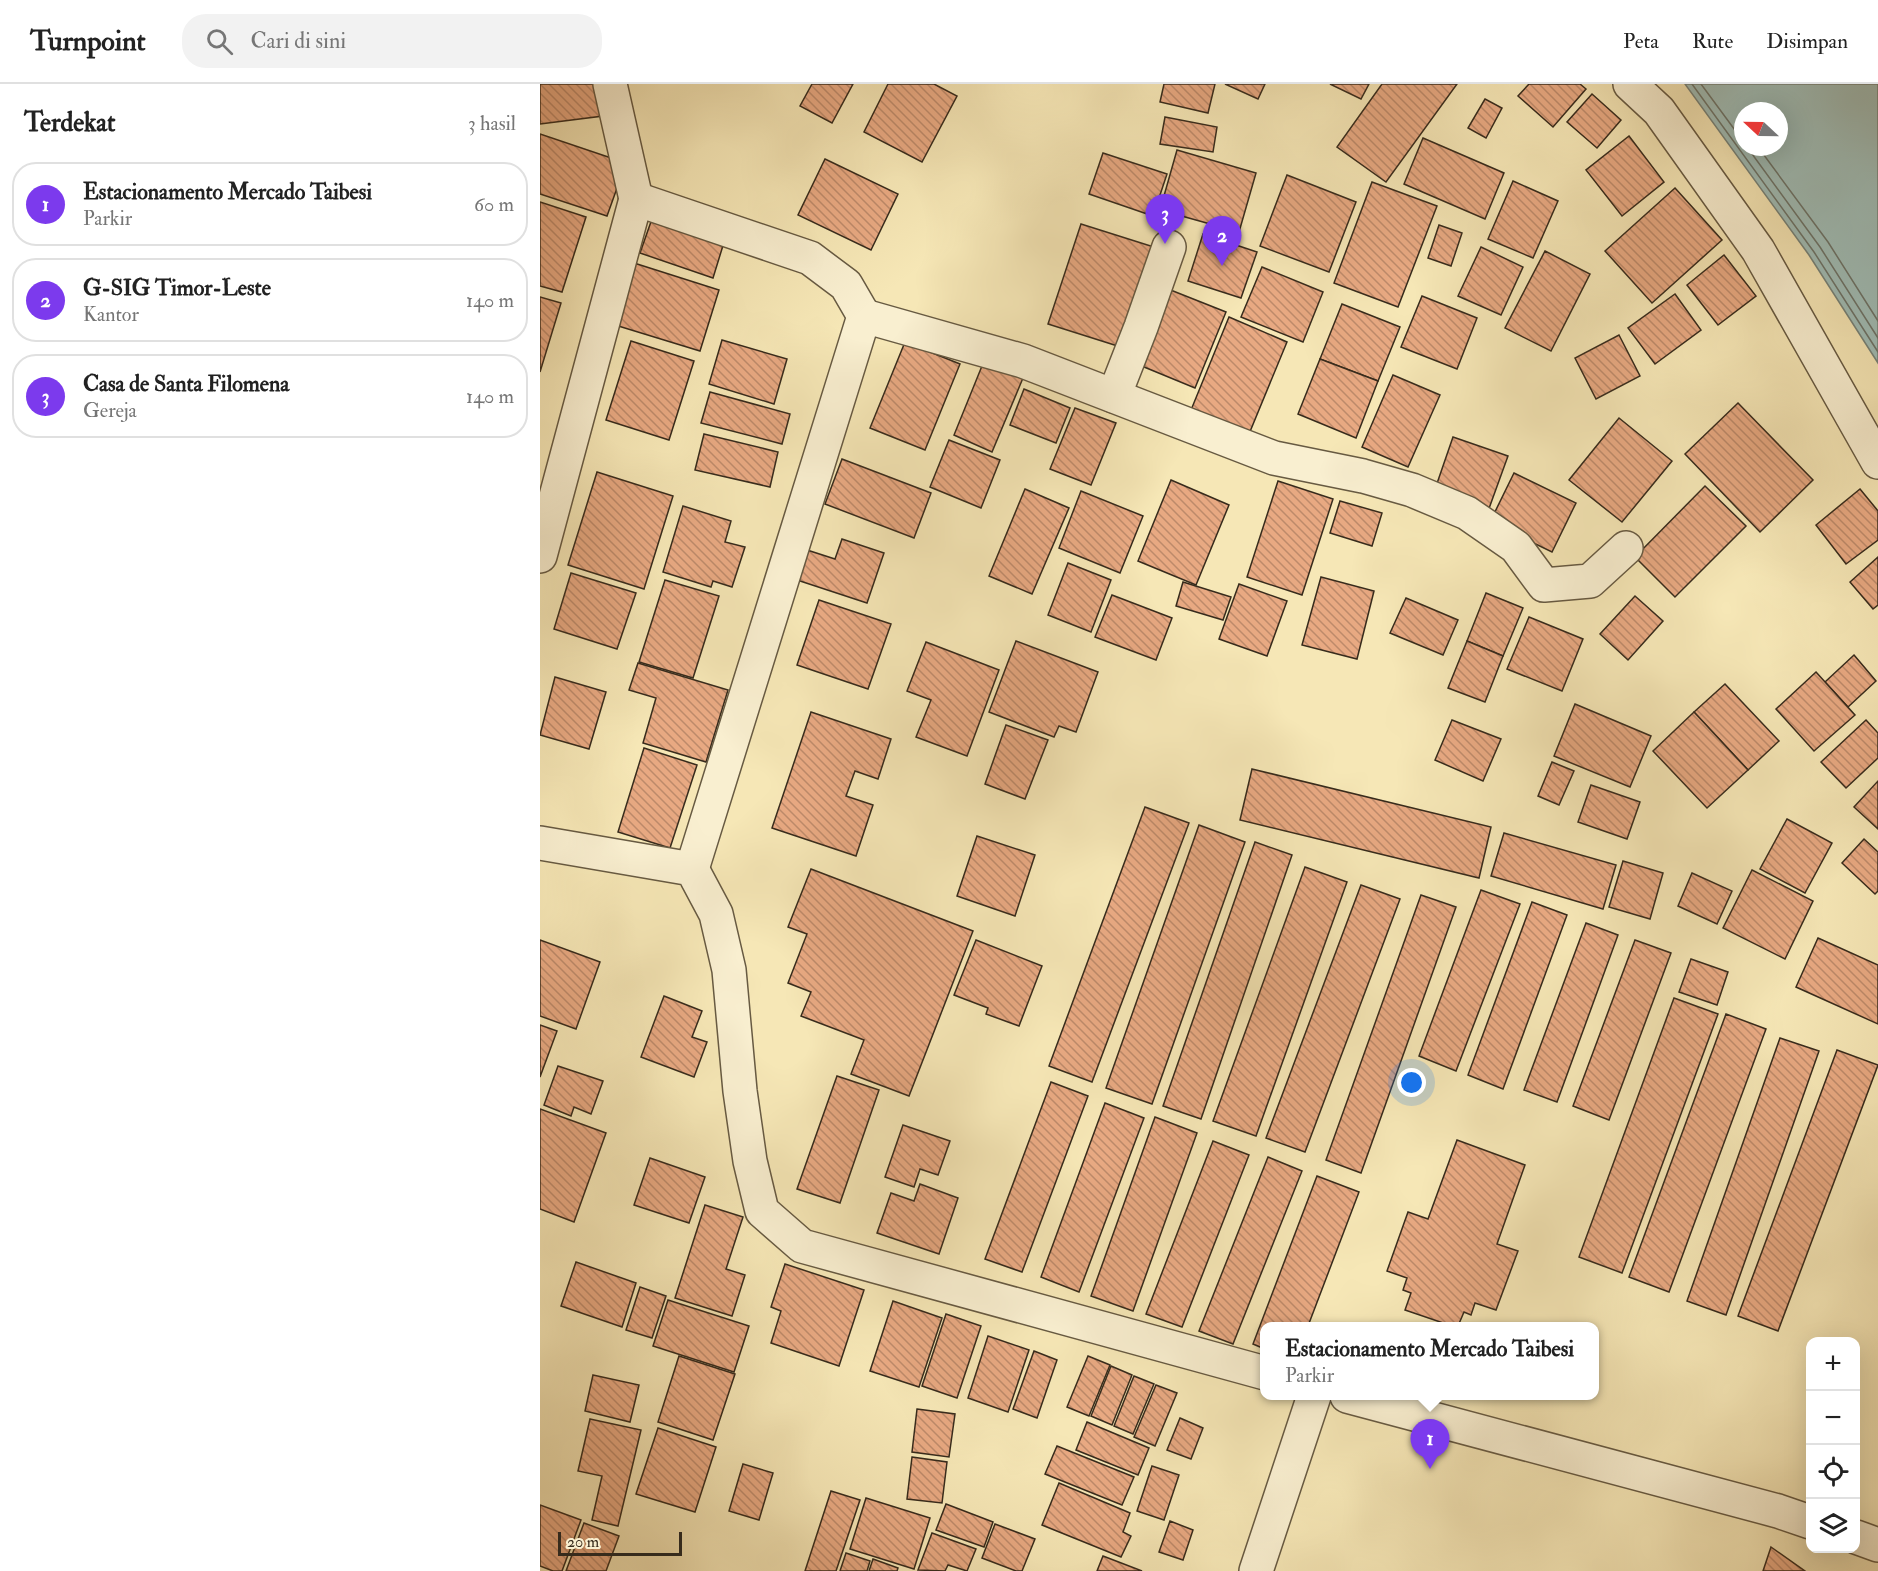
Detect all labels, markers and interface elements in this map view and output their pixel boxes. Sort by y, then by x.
search box [182,14,602,68]
text: Turnpoint [30,24,146,59]
icon: search [203,25,236,58]
text: Cari di sini [251,27,346,55]
text: Peta [1623,28,1659,55]
text: Rute [1692,28,1733,55]
text: Disimpan [1766,28,1848,55]
north arrow [1734,102,1788,156]
text: Terdekat [24,107,115,139]
text: 3 hasil [468,111,516,136]
text: Estacionamento Mercado Taibesi [83,178,372,206]
text: 1 [42,192,49,217]
text: 60 m [474,192,514,217]
pin: 3 [1146,194,1184,244]
text: Parkir [83,206,132,231]
pin: 2 [1202,216,1242,266]
text: G-SIG Timor-Leste [83,274,271,302]
text: 2 [40,288,51,313]
text: 140 m [466,288,514,313]
text: Kantor [83,302,139,327]
text: Casa de Santa Filomena [83,370,289,398]
text: 3 [42,384,49,409]
text: 140 m [466,384,514,409]
text: Gereja [83,398,137,423]
your location [1397,1068,1426,1097]
popup [1260,1322,1599,1400]
text: Estacionamento Mercado Taibesi [1285,1335,1574,1363]
map controls [1806,1337,1860,1553]
button: + [1806,1337,1860,1391]
text: Parkir [1285,1363,1334,1388]
button: − [1806,1391,1860,1445]
pin: 1 [1410,1420,1450,1469]
button: locate [1806,1445,1860,1499]
button: layers [1806,1499,1860,1553]
scale bar [558,1529,682,1556]
text: 20 m [567,1532,599,1552]

